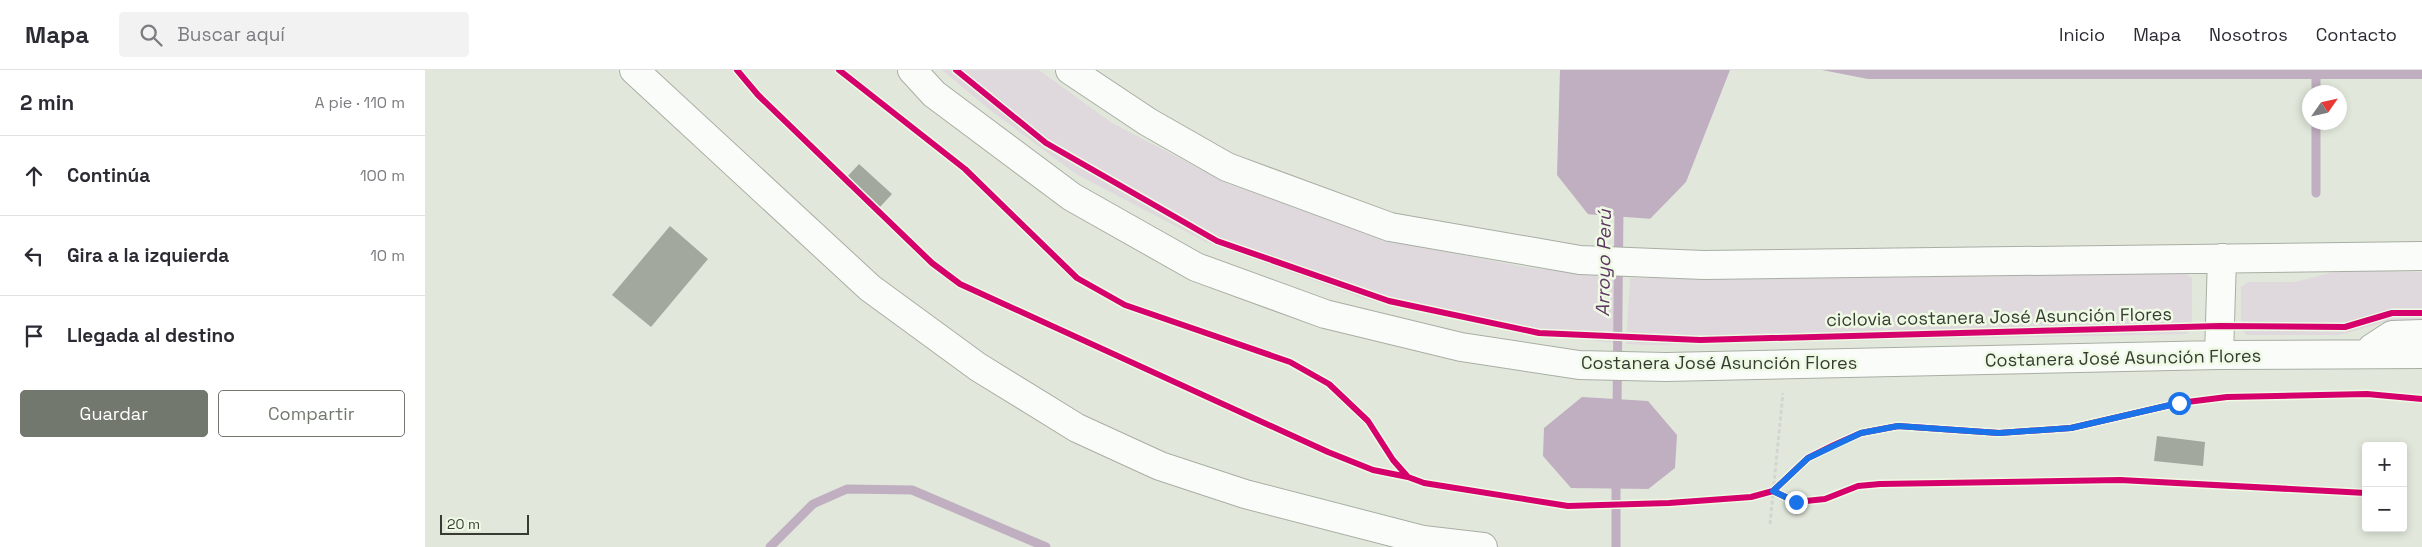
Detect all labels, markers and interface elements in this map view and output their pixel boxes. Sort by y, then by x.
search box [119,12,469,57]
text: Mapa [25,19,89,50]
icon: search [137,21,165,49]
text: Buscar aquí [177,22,285,47]
text: Inicio [2059,23,2105,46]
text: Mapa [2133,23,2181,46]
text: Nosotros [2209,23,2288,46]
text: Contacto [2316,23,2397,46]
north arrow [2302,85,2347,130]
text: 2 min [20,89,74,116]
text: A pie · 110 m [315,92,405,113]
icon: ahead [20,162,48,190]
text: Continúa [67,163,150,188]
text: 100 m [360,165,405,186]
water label: Arroyo Perú [1590,208,1617,317]
icon: left [20,242,48,270]
text: Gira a la izquierda [67,243,229,268]
text: 10 m [370,245,405,266]
street label: ciclovia costanera José Asunción Flores [1826,302,2172,331]
icon: arrive [20,322,48,350]
text: Llegada al destino [67,323,235,348]
street label: Costanera José Asunción Flores [1985,344,2261,371]
street label: Costanera José Asunción Flores [1581,351,1857,374]
button: Guardar [20,390,208,437]
button: Compartir [218,390,405,437]
route start [2168,392,2191,415]
map controls [2362,442,2407,532]
button: + [2362,442,2407,487]
button: − [2362,487,2407,532]
route end [1785,491,1808,514]
scale bar [440,512,529,535]
text: 20 m [447,515,480,533]

